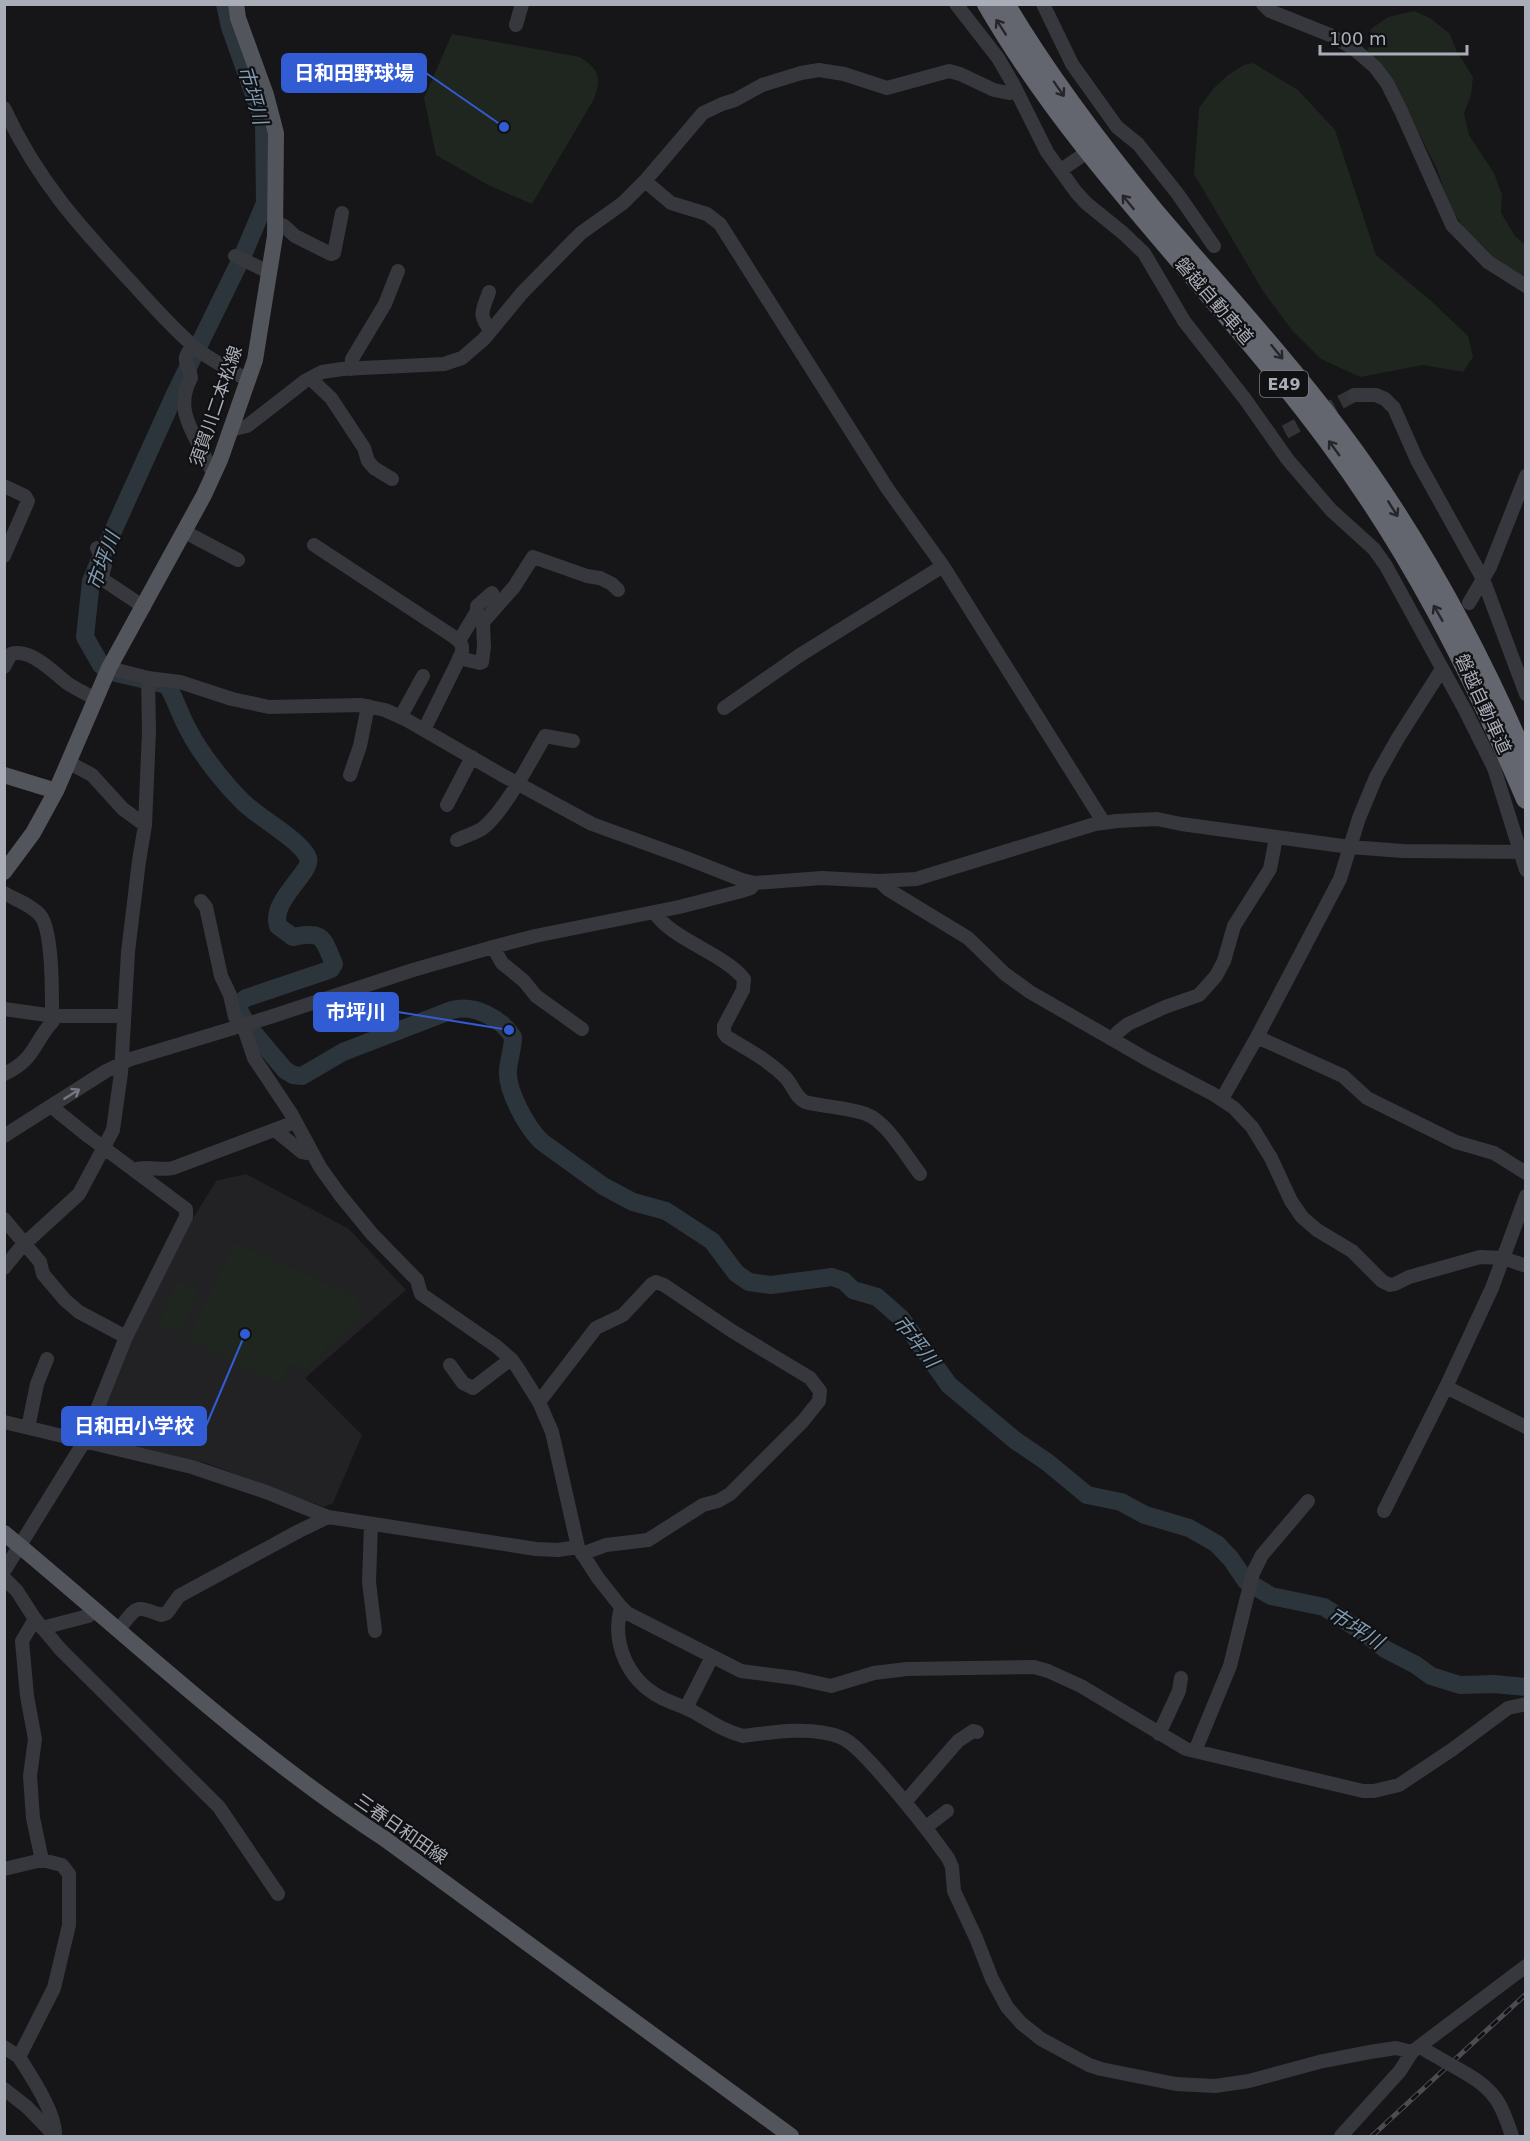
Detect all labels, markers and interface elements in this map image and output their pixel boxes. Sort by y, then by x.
scale bar [1320,18,1467,56]
one-way arrow [995,19,1007,36]
text: 100 m [1329,28,1387,49]
callout: 日和田野球場 [282,54,426,92]
text: 日和田野球場 [294,61,414,85]
water label: 市坪川 [233,63,273,129]
one-way arrow [1053,80,1065,96]
one-way arrow [1122,194,1135,210]
street label: 磐越自動車道 [1171,253,1258,348]
street label: 須賀川二本松線 [185,343,246,469]
one-way arrow [1271,344,1284,360]
road number: E49 [1260,371,1308,397]
one-way arrow [1328,440,1340,457]
one-way arrow [1388,500,1400,517]
water label: 市坪川 [81,527,125,593]
one-way arrow [1432,605,1444,622]
street label: 磐越自動車道 [1451,650,1516,757]
callout: 市坪川 [314,993,398,1031]
text: 市坪川 [326,1000,386,1024]
one-way arrow [63,1087,80,1099]
water label: 市坪川 [888,1310,945,1374]
callout: 日和田小学校 [62,1407,206,1445]
text: 日和田小学校 [74,1414,194,1438]
water label: 市坪川 [1324,1602,1389,1655]
street label: 三春日和田線 [351,1789,452,1868]

